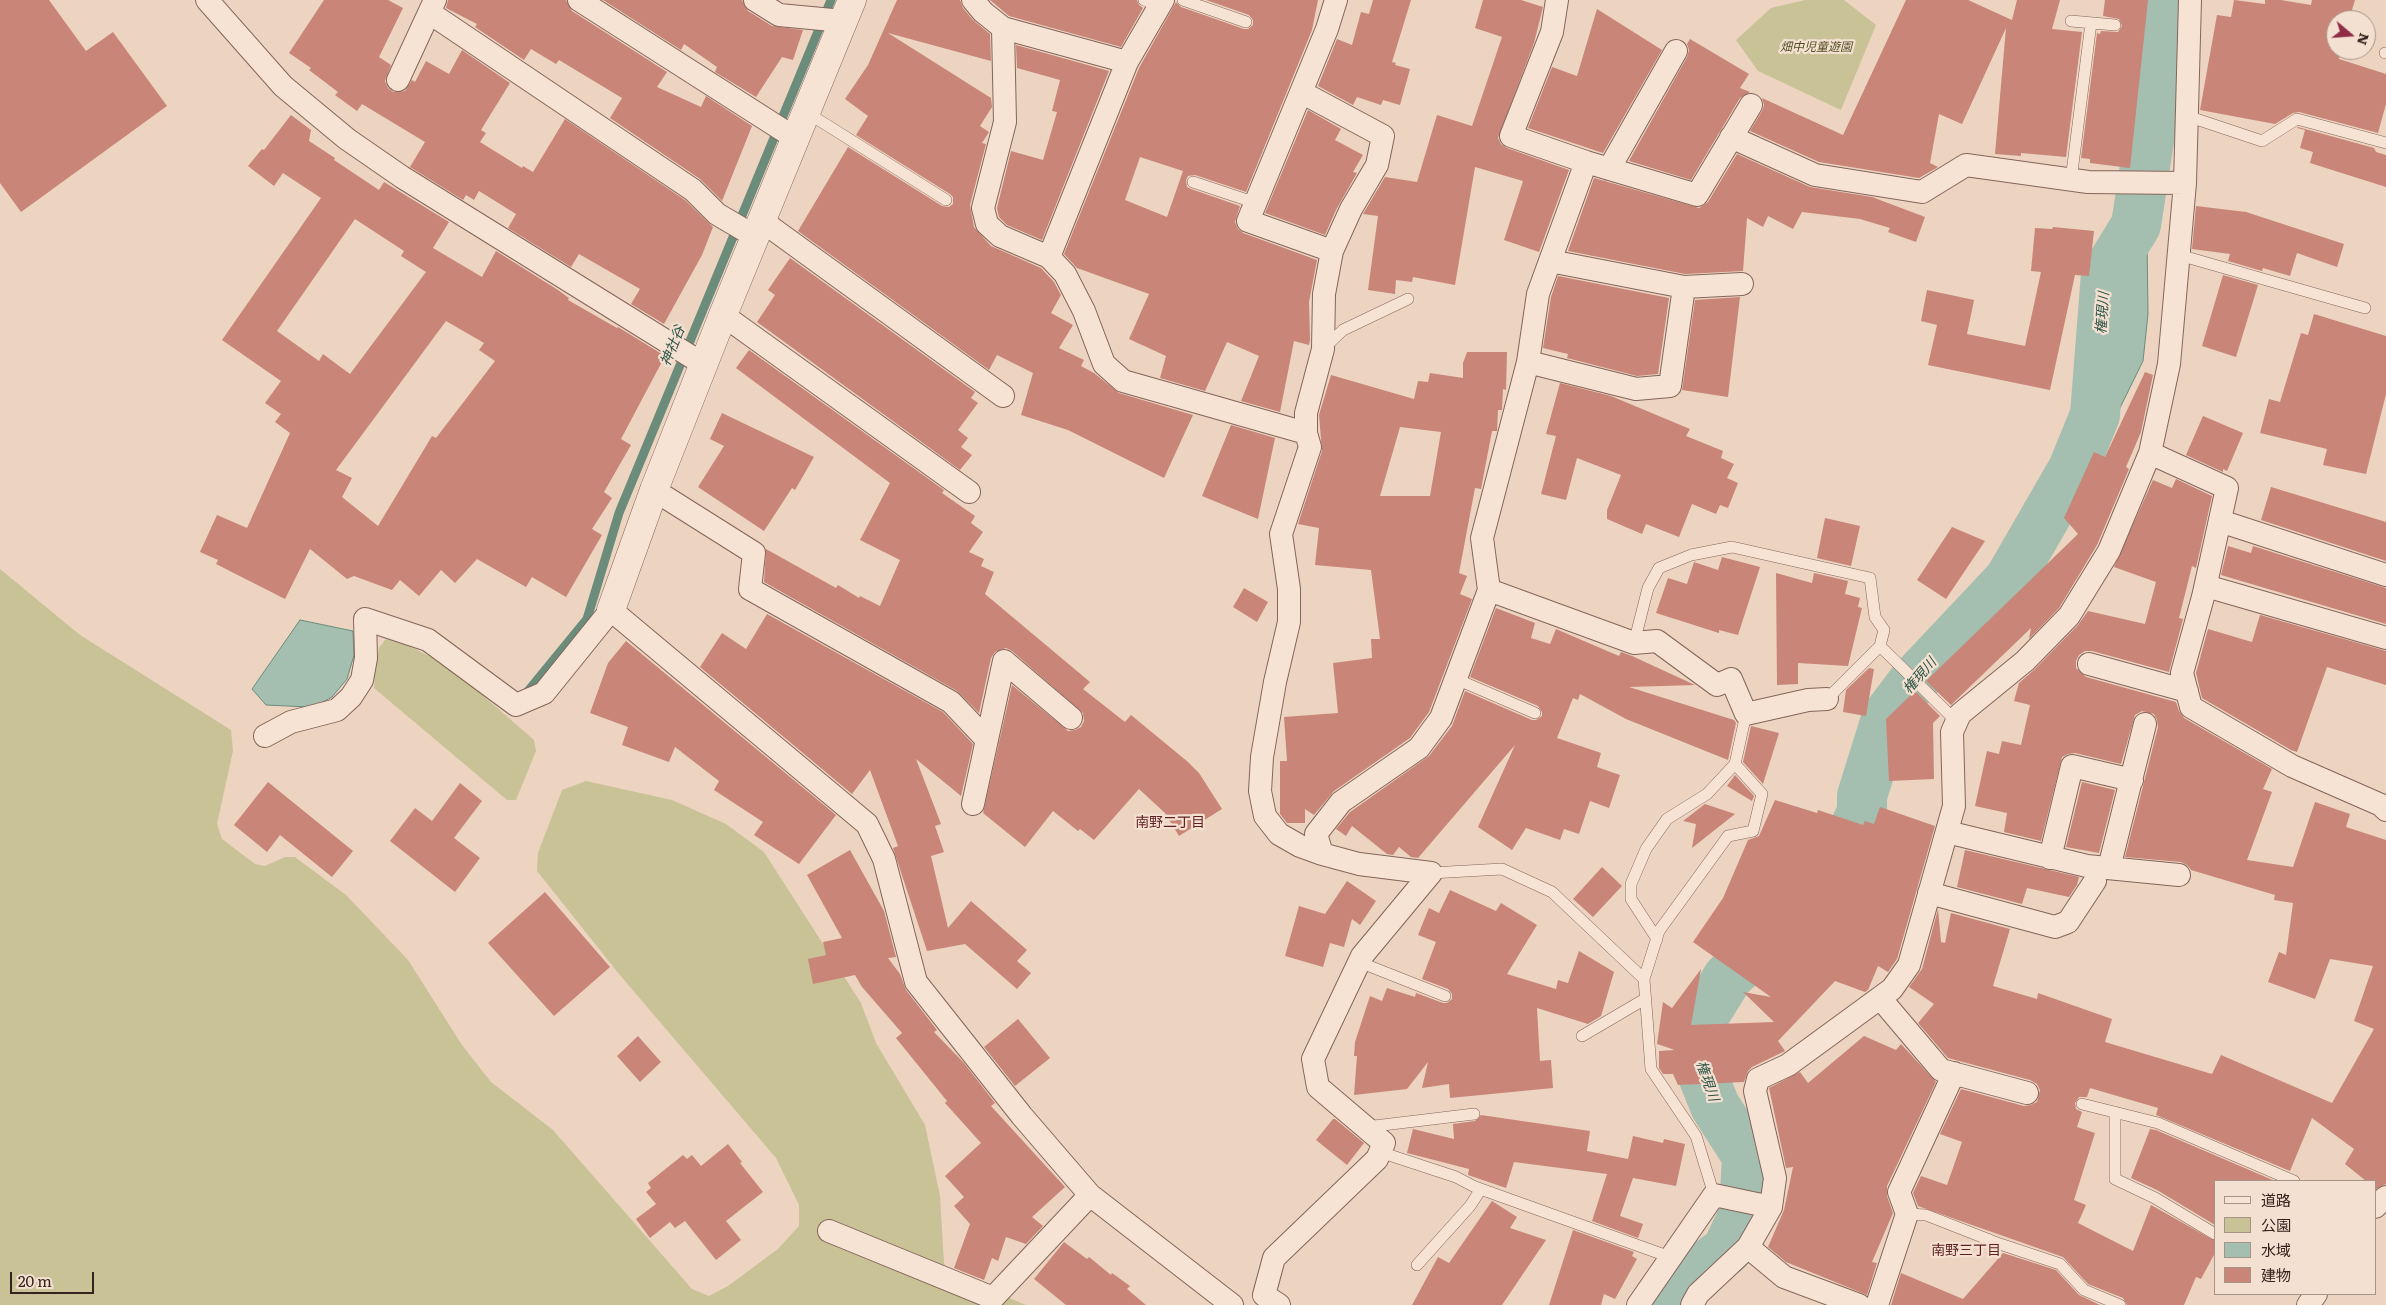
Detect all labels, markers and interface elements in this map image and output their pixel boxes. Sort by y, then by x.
north arrow [2326,10,2376,60]
text: N [2353,31,2376,48]
park label: 畑中児童遊園 [1780,40,1852,54]
water label: 権現川 [2093,291,2113,335]
water label: 神社谷 [657,323,689,369]
water label: 権現川 [1900,655,1940,697]
district label: 南野二丁目 [1135,815,1205,831]
water label: 権現川 [1692,1058,1722,1104]
legend [2214,1180,2376,1295]
text: 道路 [2261,1188,2291,1211]
text: 公園 [2261,1213,2291,1236]
text: 水域 [2261,1238,2291,1261]
district label: 南野三丁目 [1931,1243,2001,1259]
scale bar [12,1262,96,1294]
text: 建物 [2261,1263,2291,1286]
text: 20 m [18,1269,52,1292]

